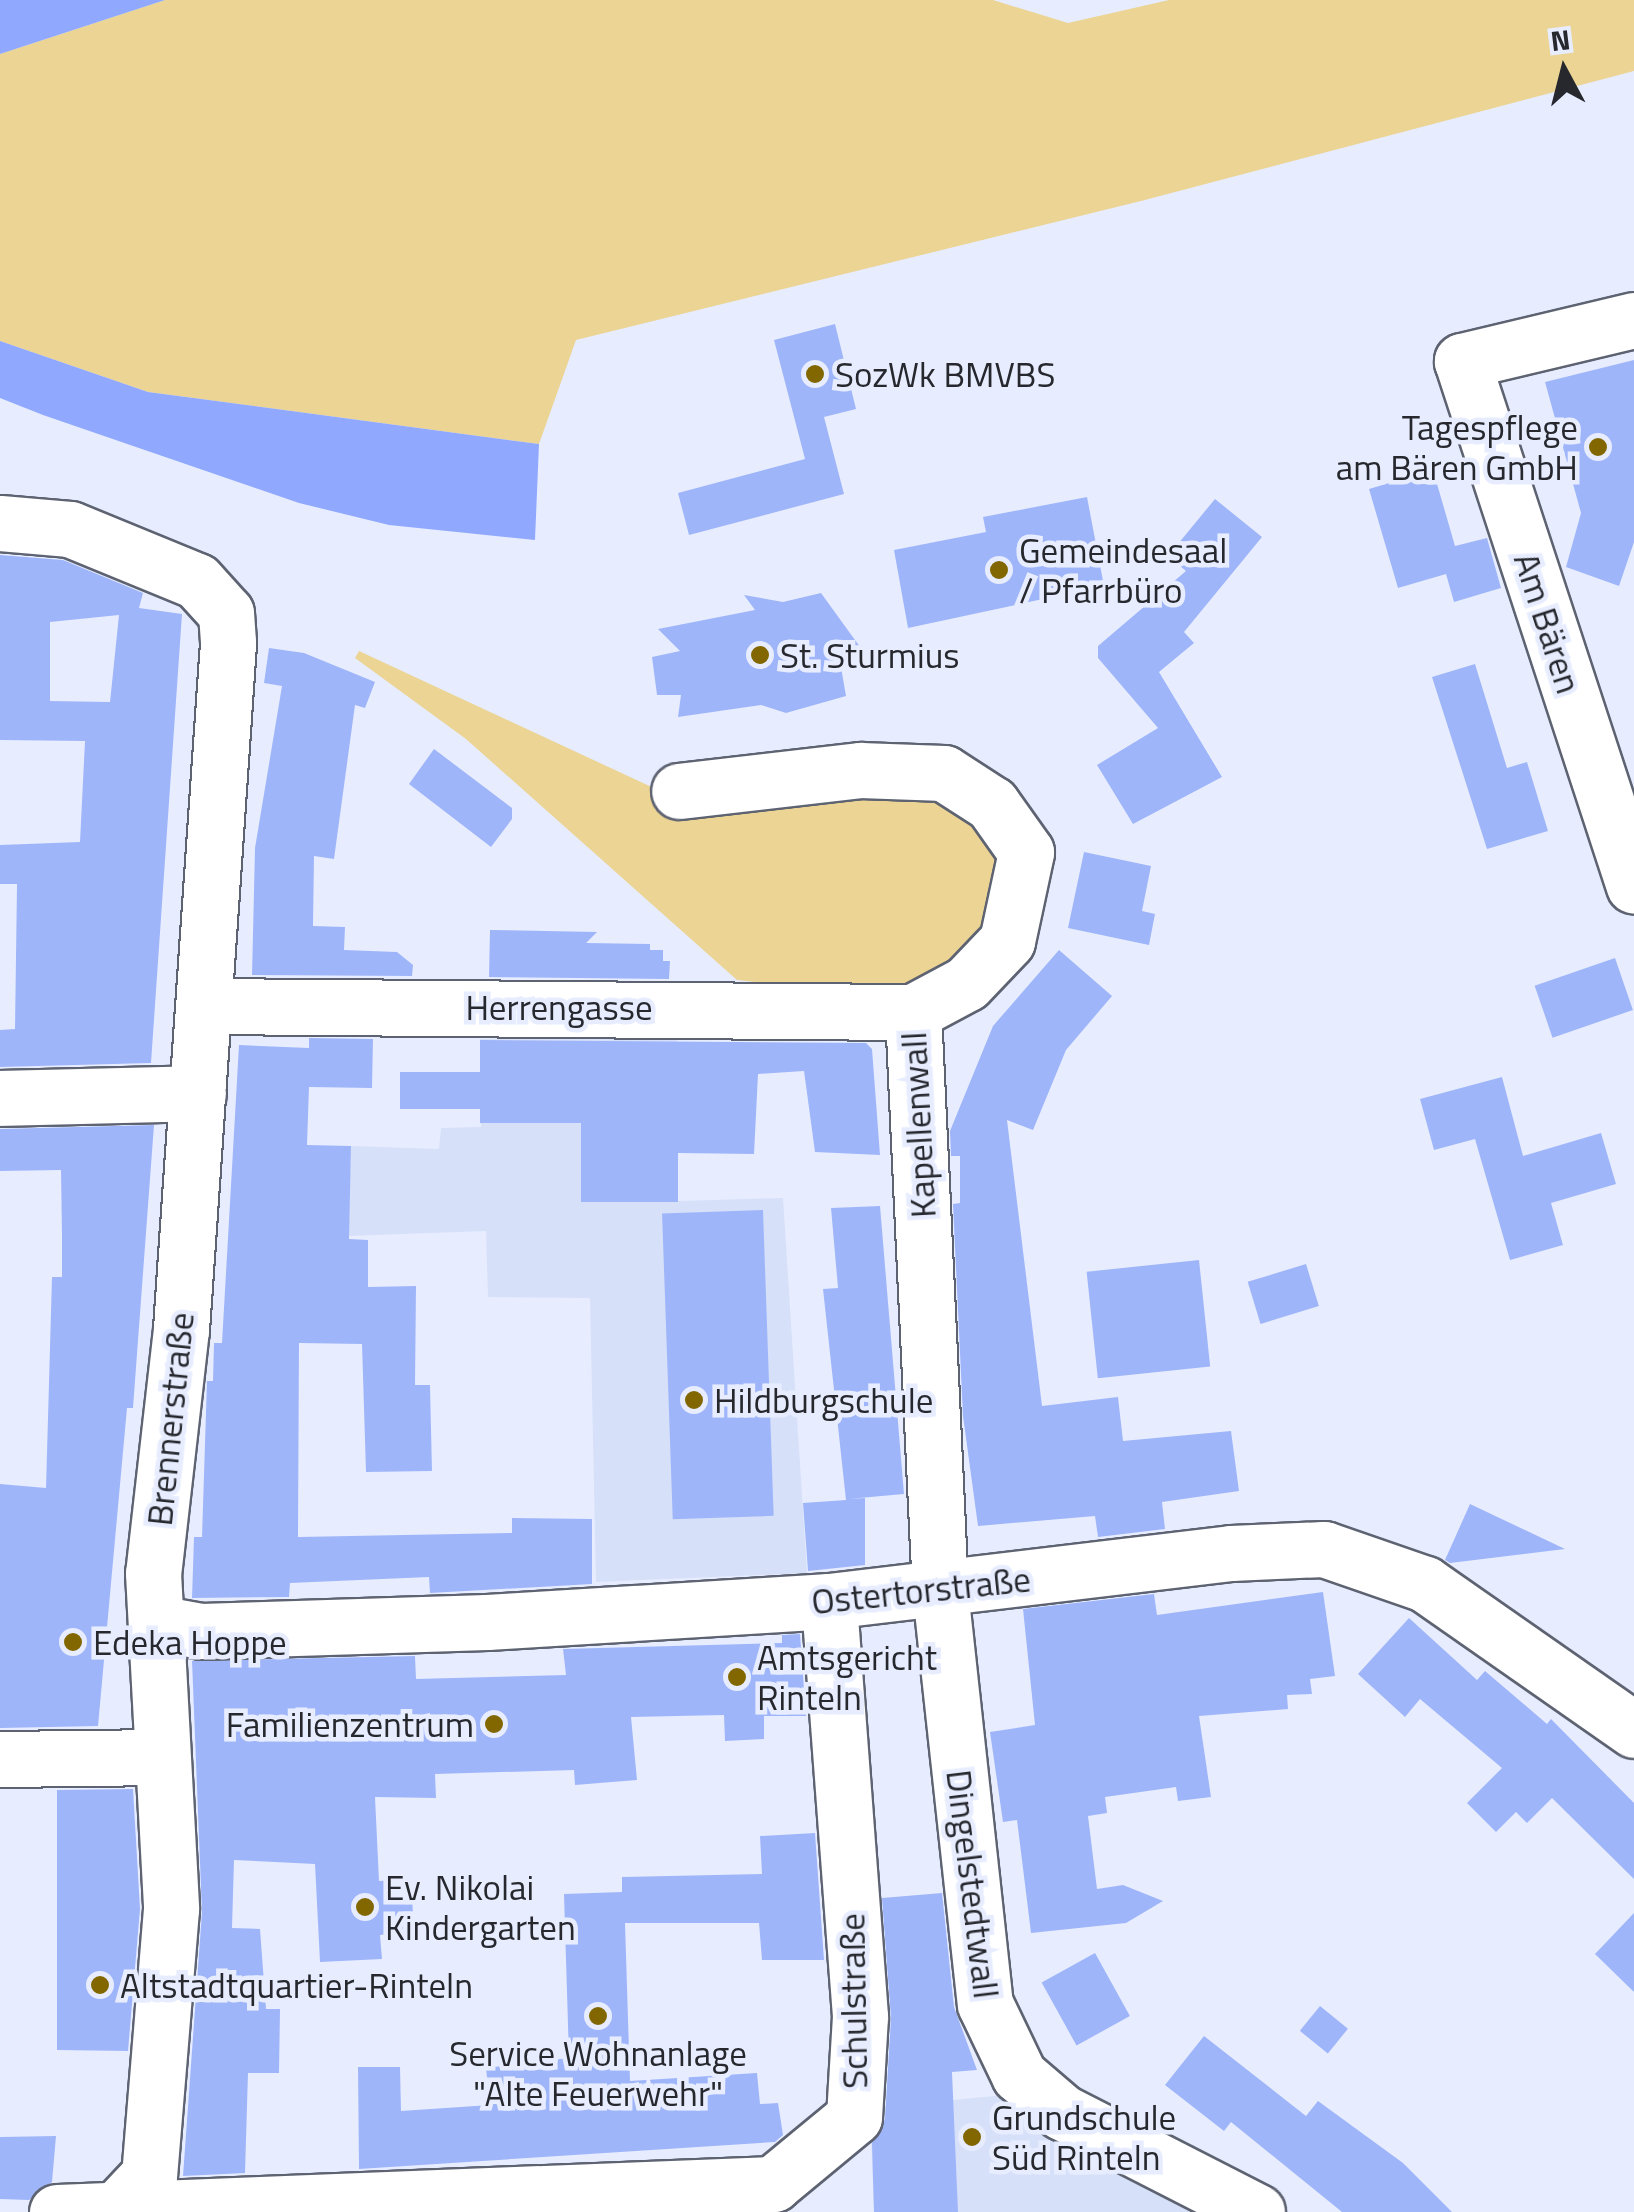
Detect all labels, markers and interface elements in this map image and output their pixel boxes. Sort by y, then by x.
text: N [1548,17,1573,62]
north arrow [1514,20,1614,120]
place label: SozWk BMVBS [835,353,1055,395]
marker: SozWk BMVBS [804,363,826,385]
place label: Tagespflege am Bären GmbH [1336,406,1578,488]
marker: Tagespflege am Bären GmbH [1587,436,1609,458]
place label: Gemeindesaal / Pfarrbüro [1019,529,1227,611]
street label: Am Bären [1506,547,1590,699]
marker: Gemeindesaal / Pfarrbüro [988,559,1010,581]
place label: St. Sturmius [780,634,960,676]
marker: St. Sturmius [749,644,771,666]
street label: Herrengasse [465,986,653,1028]
street label: Kapellenwall [892,1031,944,1219]
street label: Brennerstraße [138,1310,202,1528]
place label: Hildburgschule [714,1379,933,1421]
marker: Hildburgschule [683,1389,705,1411]
street label: Ostertorstraße [809,1558,1033,1622]
place label: Edeka Hoppe [93,1621,287,1663]
marker: Edeka Hoppe [62,1631,84,1653]
place label: Amtsgericht Rinteln [757,1636,937,1718]
marker: Amtsgericht Rinteln [726,1666,748,1688]
place label: Familienzentrum [226,1703,474,1745]
marker: Familienzentrum [483,1713,505,1735]
street label: Dingelstedtwall [938,1767,1008,2001]
place label: Ev. Nikolai Kindergarten [385,1866,576,1948]
marker: Ev. Nikolai Kindergarten [354,1896,376,1918]
street label: Schulstraße [830,1913,876,2089]
place label: Altstadtquartier-Rinteln [120,1964,473,2006]
marker: Altstadtquartier-Rinteln [89,1974,111,1996]
marker: Service Wohnanlage "Alte Feuerwehr" [587,2005,609,2027]
place label: Service Wohnanlage "Alte Feuerwehr" [449,2032,747,2114]
place label: Grundschule Süd Rinteln [992,2096,1176,2178]
marker: Grundschule Süd Rinteln [961,2126,983,2148]

